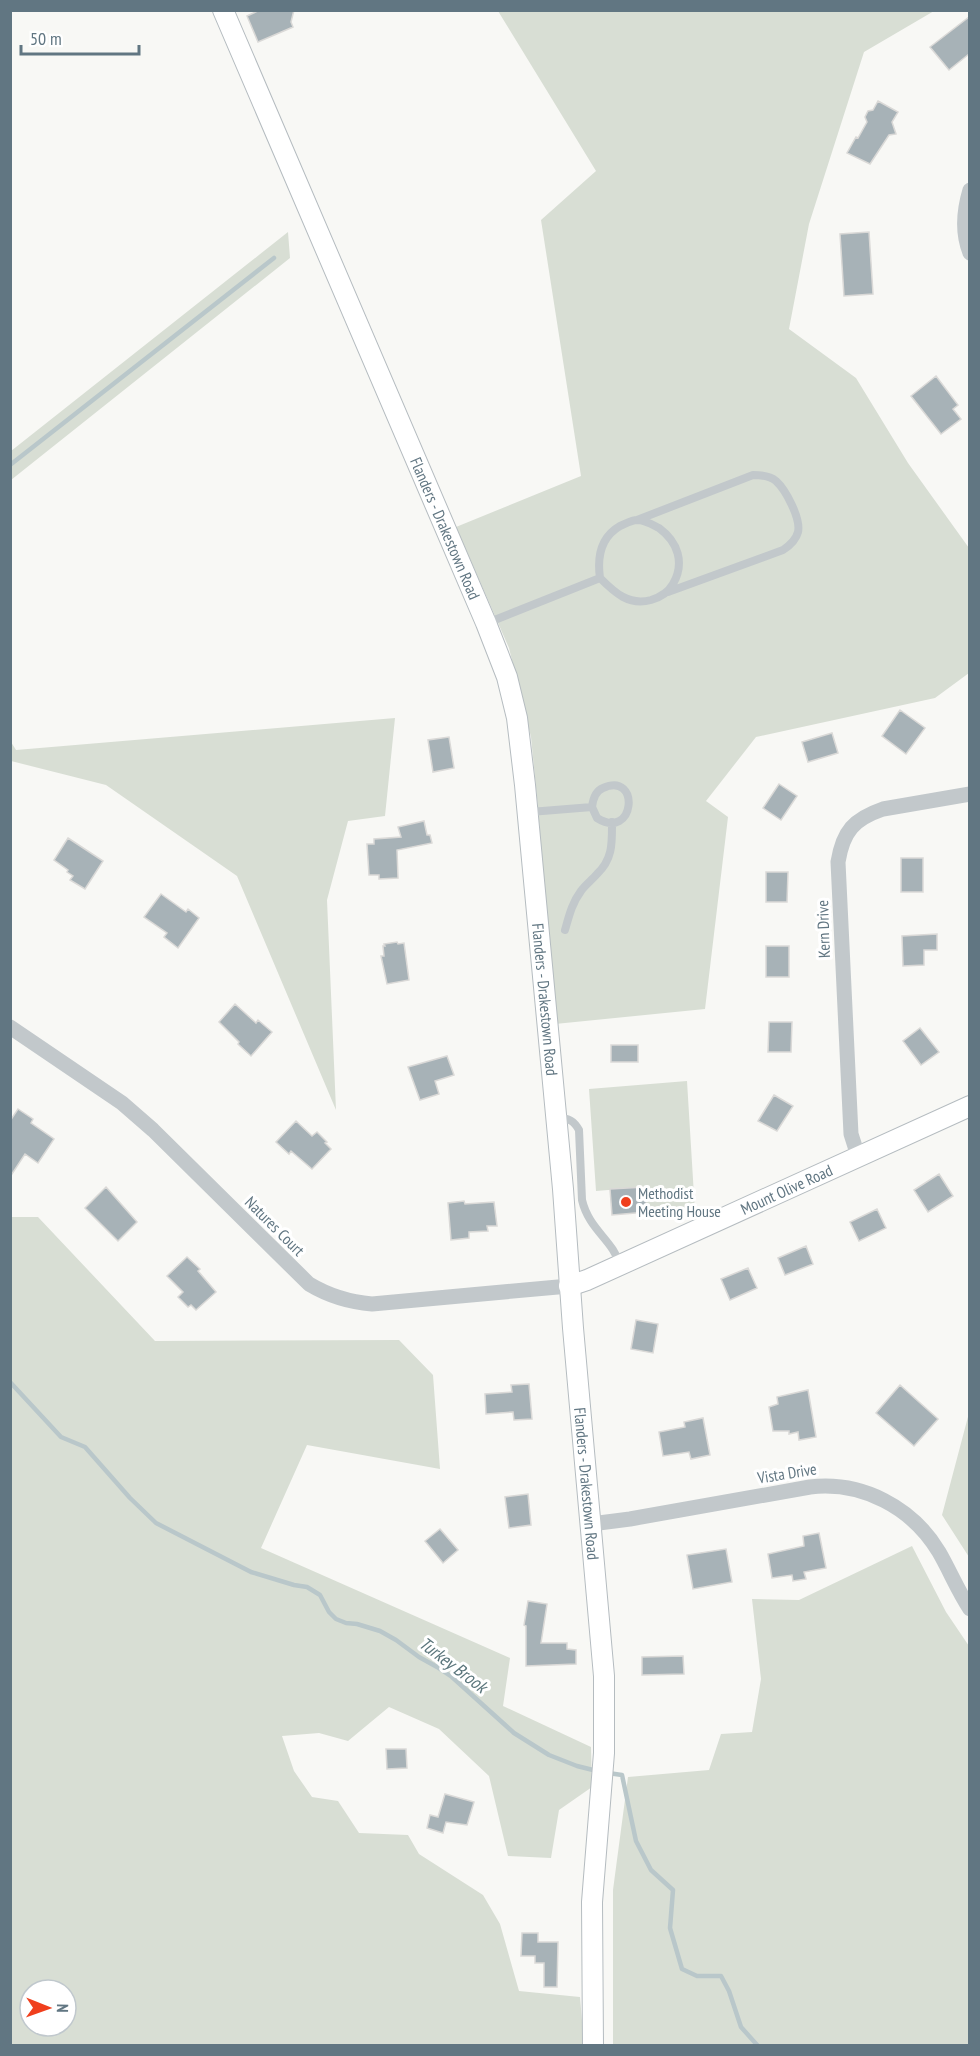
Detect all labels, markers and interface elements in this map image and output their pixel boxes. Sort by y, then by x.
scale bar [21,18,140,56]
text: 50 m [30,27,62,50]
street label: Flanders - Drakestown Road [406,454,485,603]
street label: Kern Drive [812,900,834,958]
street label: Flanders - Drakestown Road [528,922,562,1077]
street label: Mount Olive Road [737,1160,835,1219]
place label: Methodist Meeting House [638,1183,721,1221]
street label: Natures Court [241,1192,309,1260]
marker: Methodist Meeting House [619,1195,633,1209]
street label: Flanders - Drakestown Road [570,1407,604,1561]
street label: Vista Drive [755,1458,818,1488]
water label: Turkey Brook [415,1632,493,1699]
north arrow [18,1978,78,2038]
text: N [53,2004,73,2013]

